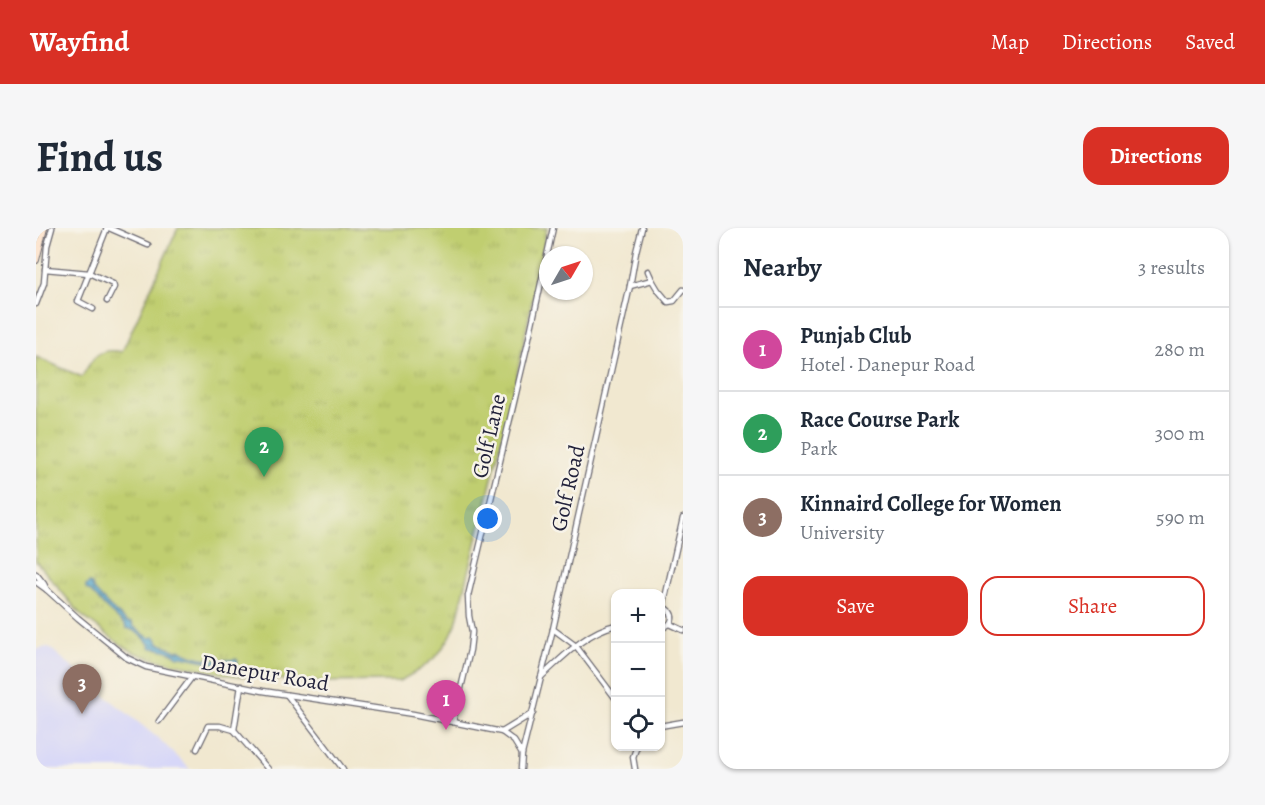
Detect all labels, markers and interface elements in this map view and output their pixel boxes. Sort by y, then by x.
text: Wayfind [30,23,129,61]
text: Map [991,28,1029,56]
text: Directions [1062,28,1152,56]
text: Saved [1185,28,1235,56]
button: Directions [1083,127,1229,185]
text: Find us [36,128,163,185]
north arrow [539,246,593,300]
text: Nearby [743,250,822,285]
text: 3 results [1138,254,1205,281]
text: Punjab Club [800,321,912,351]
text: 1 [759,336,766,363]
text: 280 m [1155,336,1205,363]
text: Hotel · Danepur Road [800,351,975,378]
street label: Golf Lane [465,391,513,481]
text: Race Course Park [800,405,959,435]
text: 2 [758,420,767,447]
text: 300 m [1155,420,1205,447]
pin: 2 [244,428,284,477]
text: Park [800,435,838,462]
street label: Golf Road [543,442,593,534]
text: Kinnaird College for Women [800,489,1062,519]
your location [473,504,502,533]
text: 3 [758,504,767,531]
text: 590 m [1156,504,1205,531]
text: University [800,519,884,546]
button: Save [743,576,968,636]
button: Share [980,576,1205,636]
map controls [611,589,665,751]
button: + [611,589,665,643]
button: − [611,643,665,697]
street label: Danepur Road [199,647,332,699]
pin: 3 [62,664,102,714]
pin: 1 [426,680,466,730]
button: locate [611,697,665,751]

